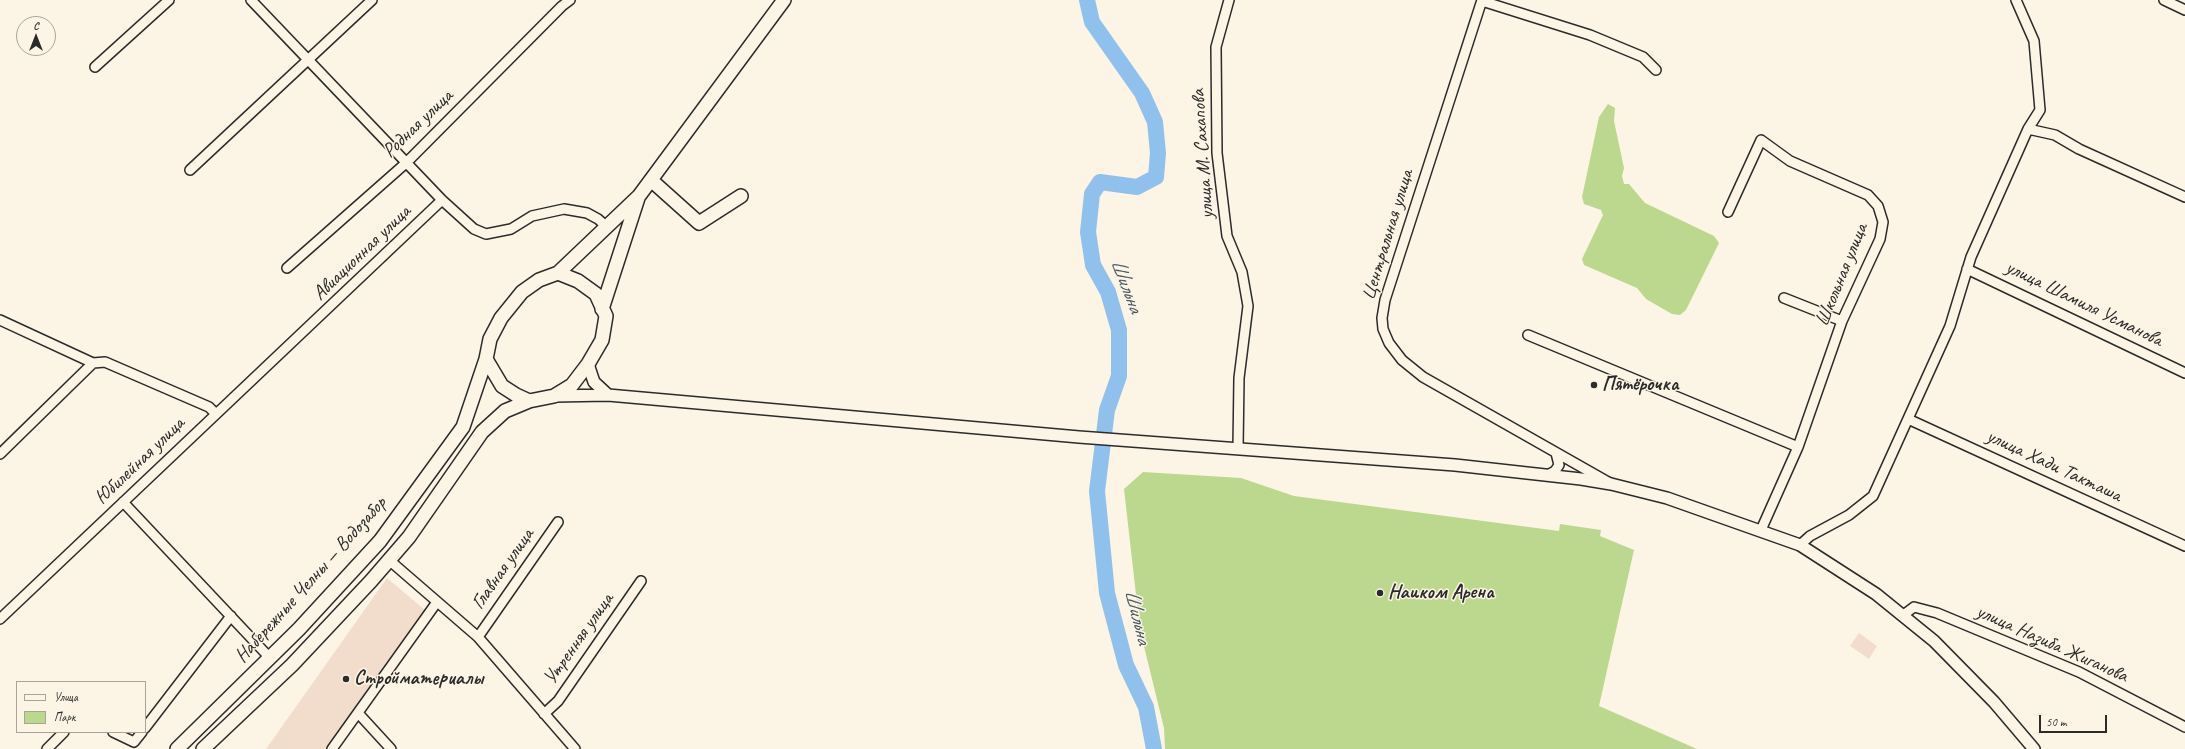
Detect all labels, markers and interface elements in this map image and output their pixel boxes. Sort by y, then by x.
north arrow [16,16,56,56]
text: С [33,18,39,32]
street label: Родная улица [378,85,458,163]
street label: улица М. Сахапова [1186,88,1220,220]
street label: Центральная улица [1357,167,1419,303]
street label: Авиационная улица [308,200,416,306]
street label: Школьная улица [1811,220,1873,330]
water label: Шильна [1104,256,1148,316]
street label: улица Шамиля Усманова [2002,256,2166,352]
place label: Пятёрочка [1602,373,1679,397]
marker: Пятёрочка [1589,380,1599,390]
street label: Юбилейная улица [90,412,190,510]
street label: улица Хади Такташа [1983,424,2125,508]
street label: Набережные Челны — Водозабор [230,492,392,668]
street label: Главная улица [466,524,540,614]
place label: Наиком Арена [1388,581,1494,605]
water label: Шильна [1118,587,1156,647]
marker: Наиком Арена [1375,588,1385,598]
street label: Утренняя улица [539,589,619,689]
street label: улица Назиба Жиганова [1972,600,2132,688]
place label: Стройматериалы [354,667,483,691]
marker: Стройматериалы [341,674,351,684]
legend [16,681,146,733]
text: Улица [54,689,78,705]
scale bar [2041,707,2109,733]
text: Парк [54,709,75,725]
text: 50 m [2046,714,2066,730]

